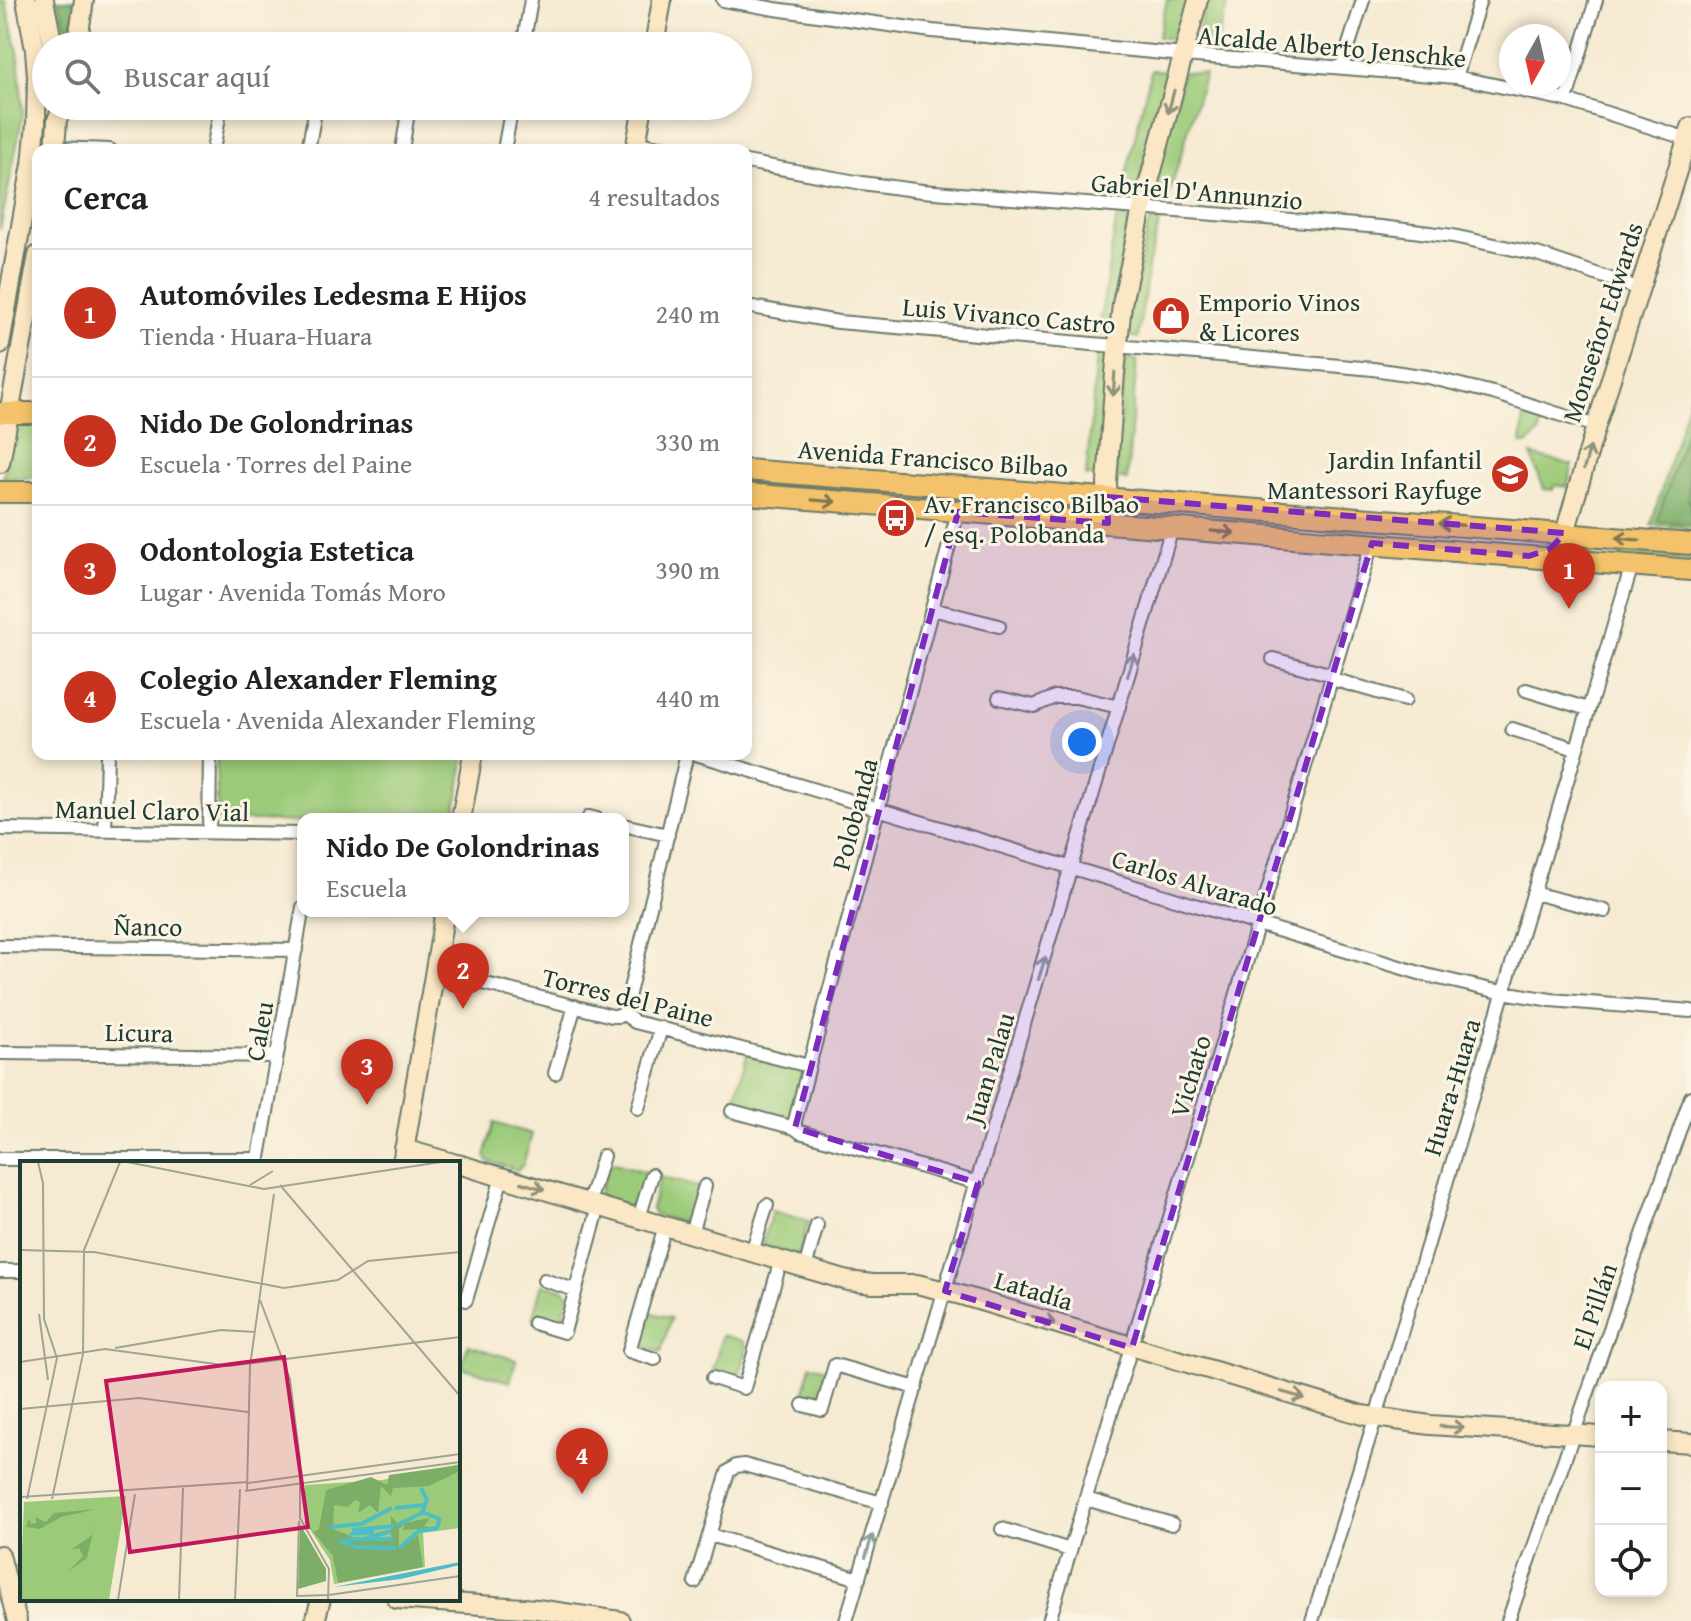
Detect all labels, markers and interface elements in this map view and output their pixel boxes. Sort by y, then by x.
street label: Alcalde Alberto Jenschke [1196,15,1468,77]
north arrow [1499,24,1571,96]
search box [32,32,752,120]
icon: search [60,54,104,98]
text: Buscar aquí [124,54,270,98]
one-way arrow [1162,89,1177,115]
street label: Gabriel D'Annunzio [1090,162,1304,220]
text: Cerca [64,172,148,221]
text: 4 resultados [589,177,720,216]
street label: Monseñor Edwards [1551,217,1653,427]
text: Automóviles Ledesma E Hijos [140,272,527,316]
place label: Emporio Vinos & Licores [1199,282,1360,351]
street label: Luis Vivanco Castro [901,286,1117,344]
text: 1 [83,294,97,333]
text: 240 m [655,294,720,333]
shop icon: Emporio Vinos & Licores [1150,295,1192,337]
text: Tienda · Huara-Huara [140,316,372,355]
one-way arrow [1106,370,1121,397]
text: Nido De Golondrinas [140,400,414,444]
text: 2 [83,422,97,461]
text: 330 m [655,422,720,461]
street label: Avenida Francisco Bilbao [797,429,1069,487]
place label: Jardin Infantil Mantessori Rayfuge [1267,440,1482,509]
text: Escuela · Torres del Paine [140,444,412,483]
one-way arrow [1580,446,1595,472]
school or university icon: Jardin Infantil Mantessori Rayfuge [1489,453,1531,495]
place label: Av. Francisco Bilbao / esq. Polobanda [924,484,1139,553]
one-way arrow [810,493,837,508]
bus stop icon: Av. Francisco Bilbao / esq. Polobanda [875,497,917,539]
one-way arrow [1438,516,1464,531]
one-way arrow [1209,525,1235,540]
text: Odontologia Estetica [140,528,414,572]
one-way arrow [1615,531,1642,546]
pin: 1 [1543,543,1595,609]
text: 3 [83,550,97,589]
text: 390 m [655,550,720,589]
text: Lugar · Avenida Tomás Moro [140,572,446,611]
one-way arrow [1124,652,1139,678]
text: Colegio Alexander Fleming [140,656,497,700]
text: 4 [83,678,97,717]
text: 440 m [655,678,720,717]
text: Escuela · Avenida Alexander Fleming [140,700,535,739]
your location [1062,722,1102,762]
street label: Polobanda [820,753,888,874]
street label: Manuel Claro Vial [54,789,250,831]
popup [297,813,629,917]
text: Nido De Golondrinas [326,824,600,868]
street label: Carlos Alvarado [1107,838,1283,926]
text: Escuela [326,868,407,907]
street label: Ñanco [113,906,183,946]
pin: 2 [437,943,489,1009]
one-way arrow [1035,955,1050,981]
street label: Torres del Paine [538,957,718,1037]
street label: Caleu [235,998,283,1064]
street label: Juan Palau [953,1007,1024,1131]
street label: Licura [105,1012,174,1052]
street label: Huara-Huara [1412,1013,1491,1160]
street label: Vichato [1159,1030,1221,1122]
pin: 3 [341,1039,393,1105]
inset map [20,1161,460,1601]
one-way arrow [519,1179,545,1194]
one-way arrow [952,1231,967,1257]
street label: El Pillán [1561,1257,1627,1354]
street label: Latadía [990,1260,1079,1321]
one-way arrow [1031,1314,1056,1328]
map controls [1595,1381,1667,1597]
button: + [1595,1381,1667,1453]
one-way arrow [1280,1389,1305,1403]
one-way arrow [1438,1419,1465,1434]
pin: 4 [556,1428,608,1494]
button: − [1595,1453,1667,1525]
button: locate [1595,1525,1667,1597]
one-way arrow [862,1534,877,1560]

